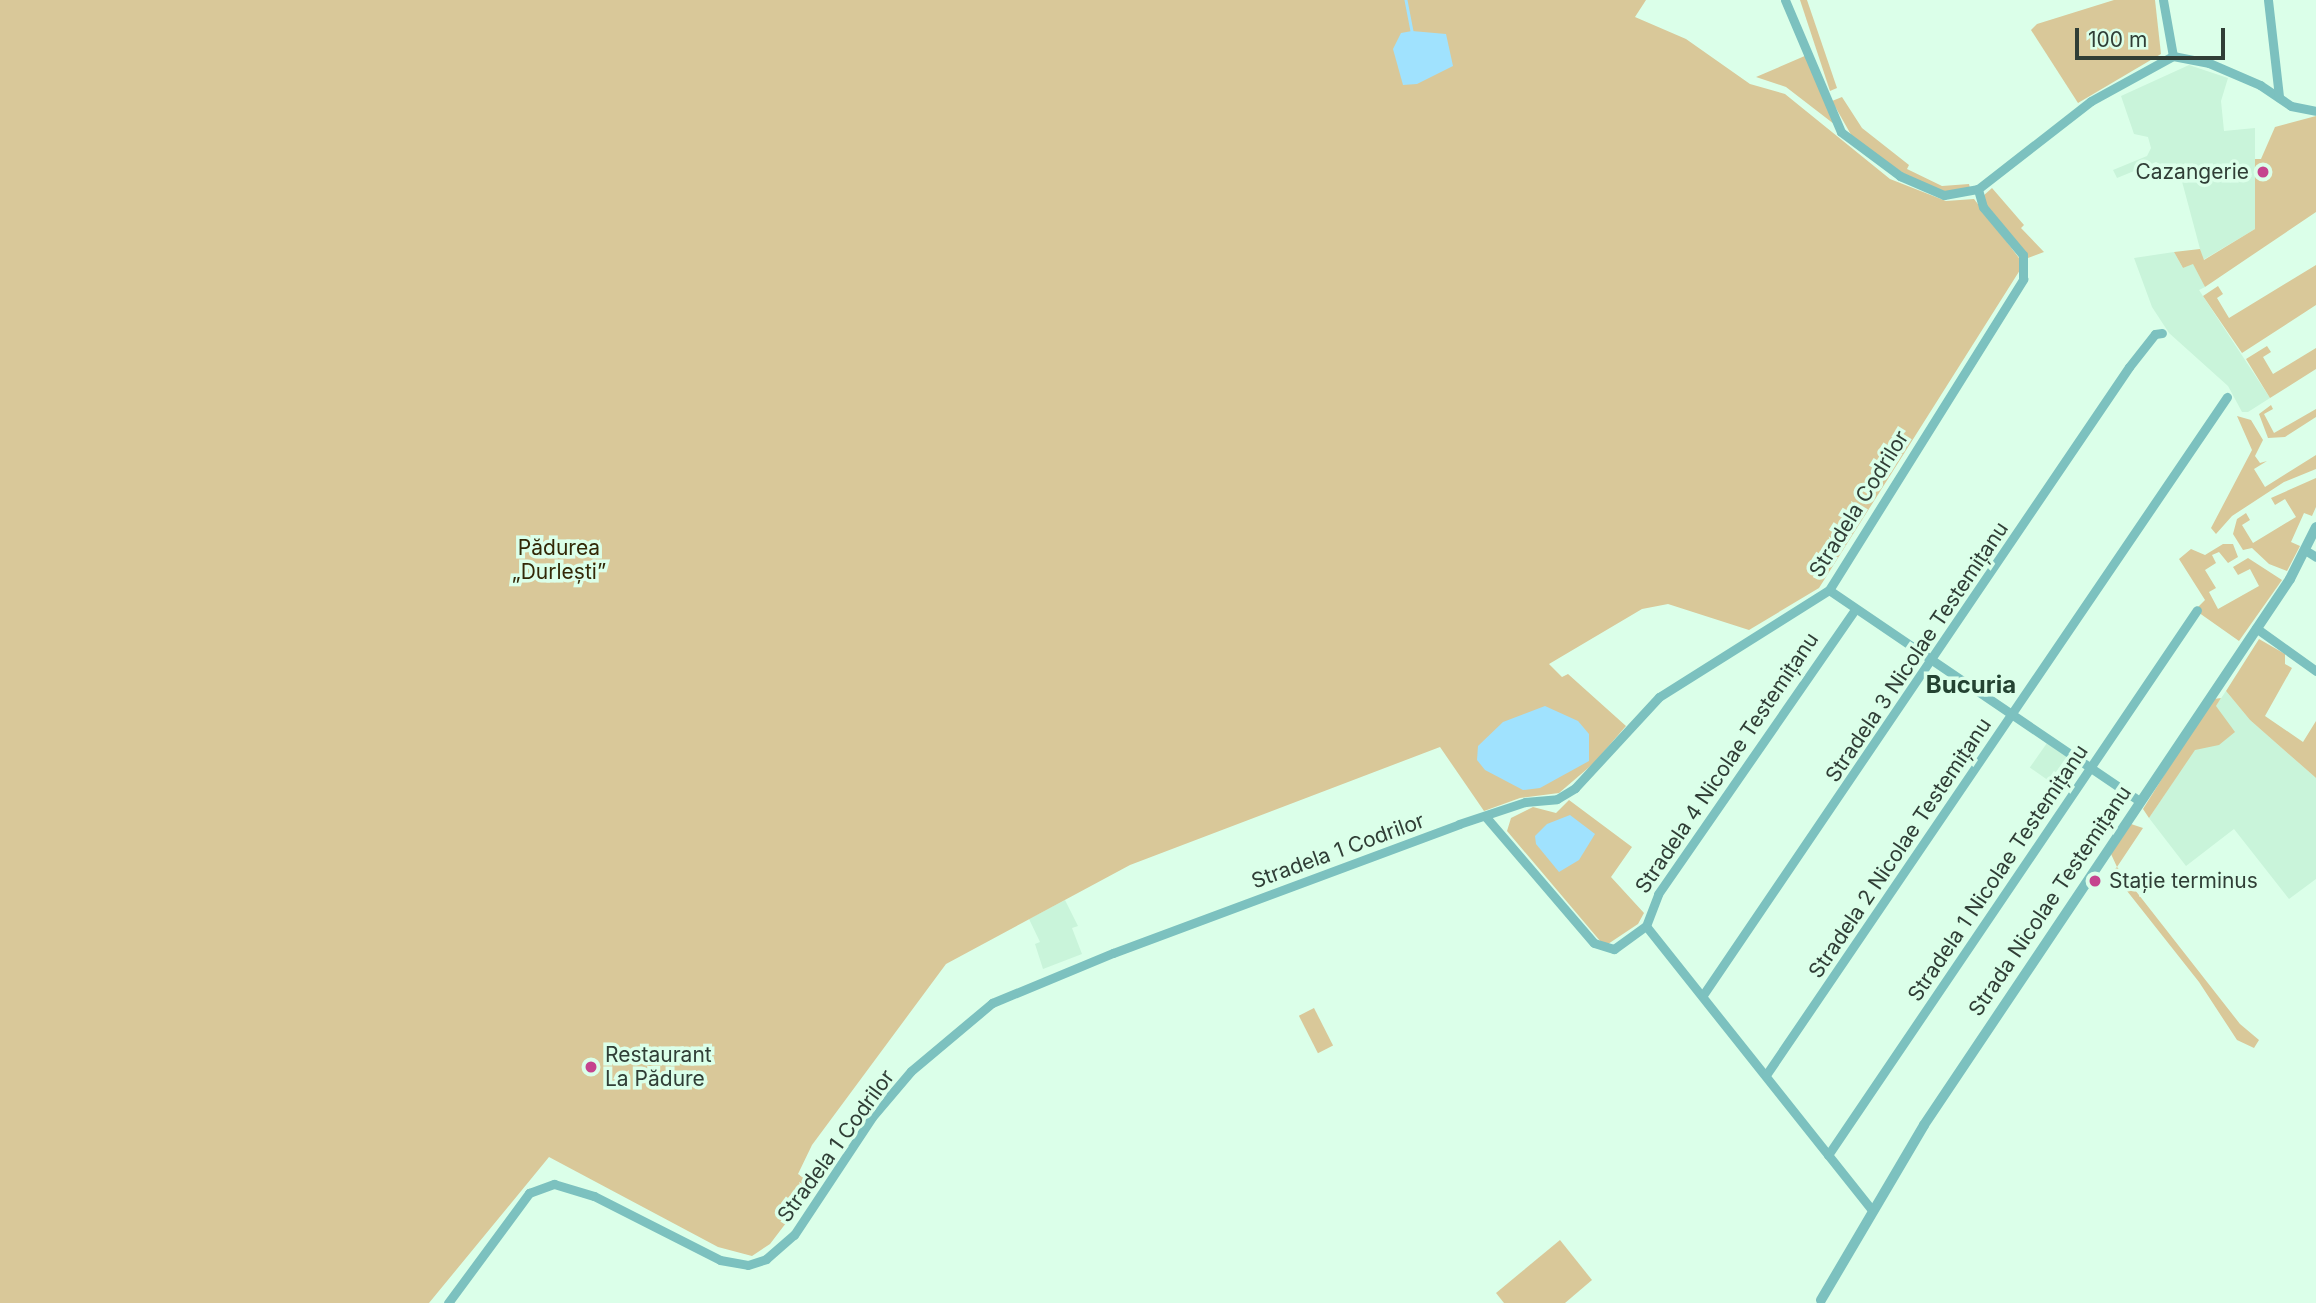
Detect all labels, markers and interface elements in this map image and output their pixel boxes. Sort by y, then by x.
scale bar [2078,14,2228,58]
text: 100 m [2088,27,2147,52]
place label: Cazangerie [2135,159,2249,185]
marker: Cazangerie [2255,164,2271,180]
street label: Stradela Codrilor [1804,426,1914,582]
street label: Stradela 3 Nicolae Testemițanu [1820,517,2014,787]
park label: Pădurea „Durlești” [512,535,606,585]
street label: Stradela 4 Nicolae Testemițanu [1630,628,1824,898]
district label: Bucuria [1926,671,2016,699]
street label: Stradela 2 Nicolae Testemițanu [1803,713,1997,983]
street label: Stradela 1 Nicolae Testemițanu [1903,740,2093,1006]
street label: Strada Nicolae Testemițanu [1963,781,2137,1021]
street label: Stradela 1 Codrilor [1248,808,1428,894]
place label: Stație terminus [2109,868,2258,894]
marker: Stație terminus [2087,873,2103,889]
place label: Restaurant La Pădure [605,1042,712,1092]
marker: Restaurant La Pădure [583,1059,599,1075]
street label: Stradela 1 Codrilor [772,1065,900,1227]

